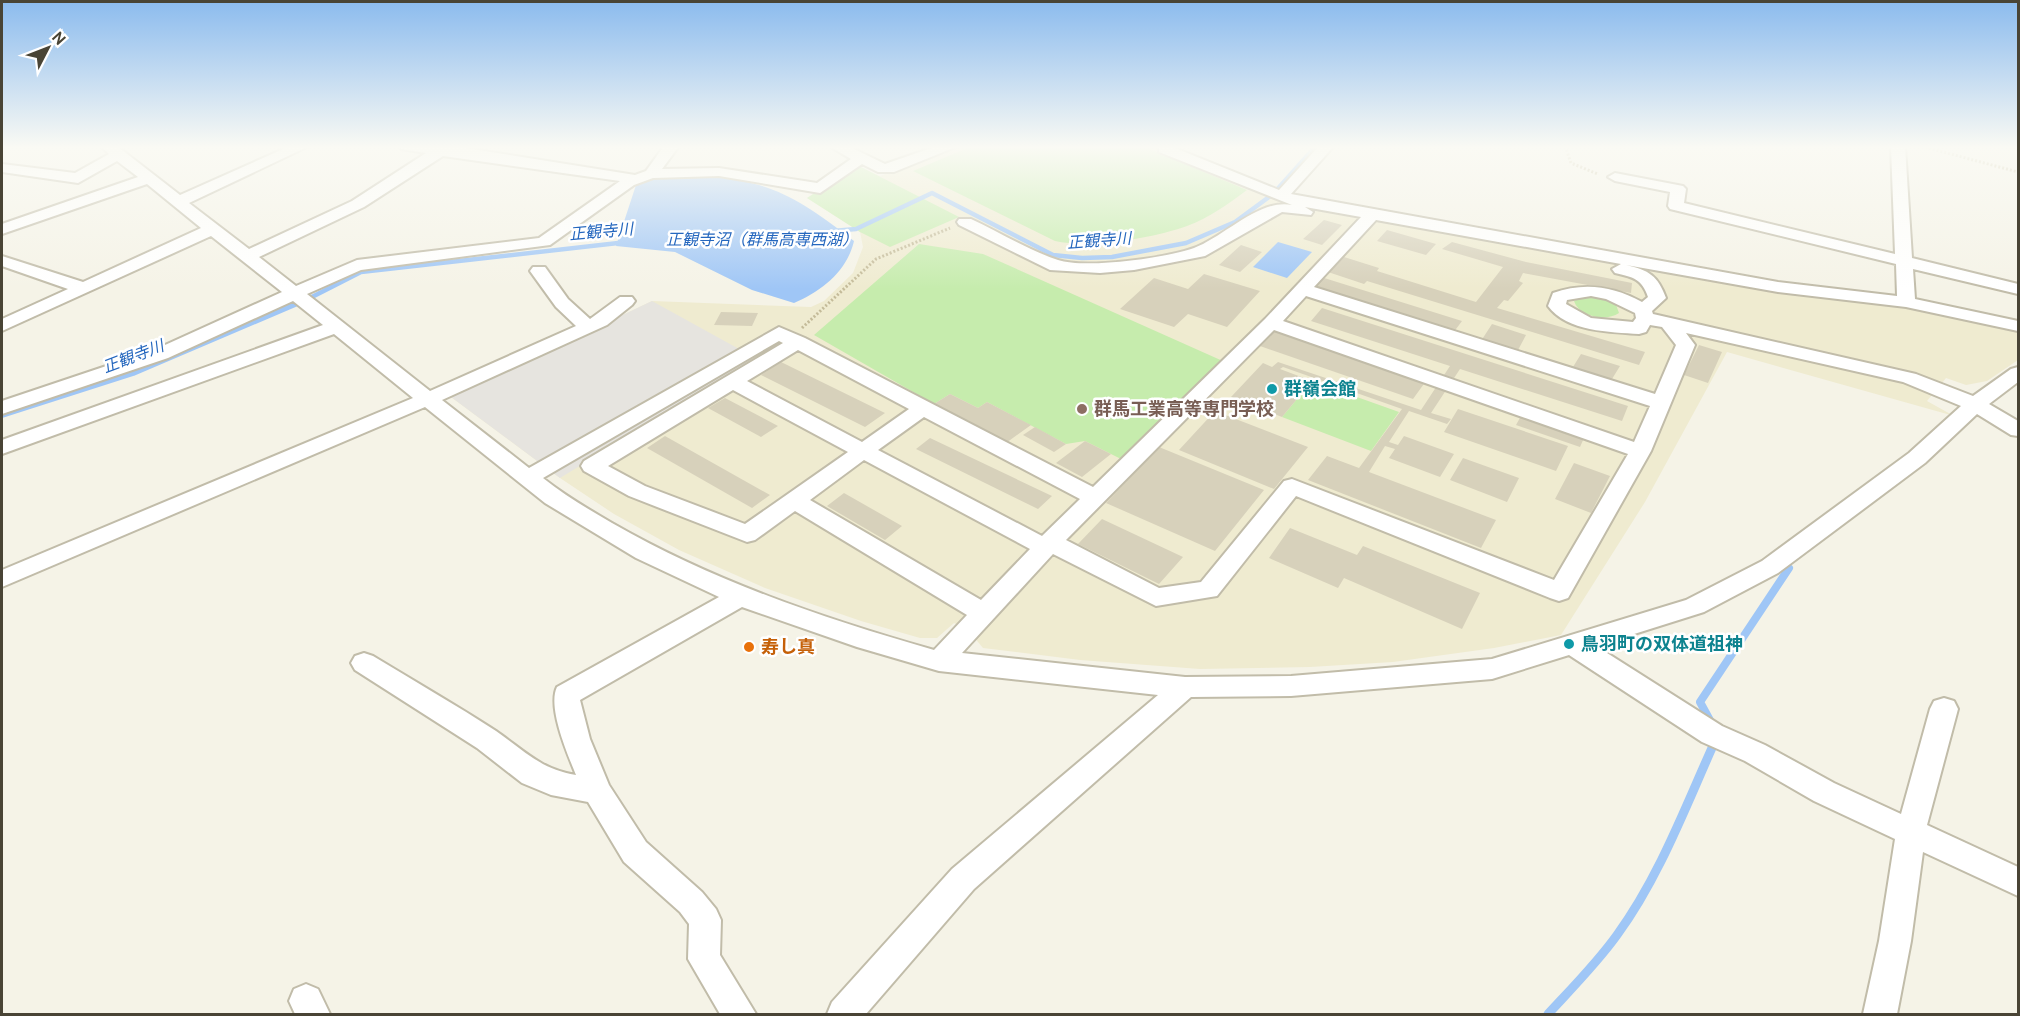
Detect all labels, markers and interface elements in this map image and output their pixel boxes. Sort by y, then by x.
north arrow [18,18,78,78]
text: N [48,28,70,49]
water label: 正観寺川 [568,219,636,244]
water label: 正観寺川 [1066,229,1134,252]
water label: 正観寺沼（群馬高専西湖） [666,230,858,249]
water label: 正観寺川 [100,335,168,377]
place label: 群嶺会館 [1284,378,1356,400]
marker: 群嶺会館 [1265,382,1279,396]
place label: 群馬工業高等専門学校 [1094,398,1274,420]
marker: 群馬工業高等専門学校 [1075,402,1089,416]
place label: 鳥羽町の双体道祖神 [1581,633,1743,655]
place label: 寿し真 [761,636,815,658]
marker: 鳥羽町の双体道祖神 [1562,637,1576,651]
marker: 寿し真 [742,640,756,654]

